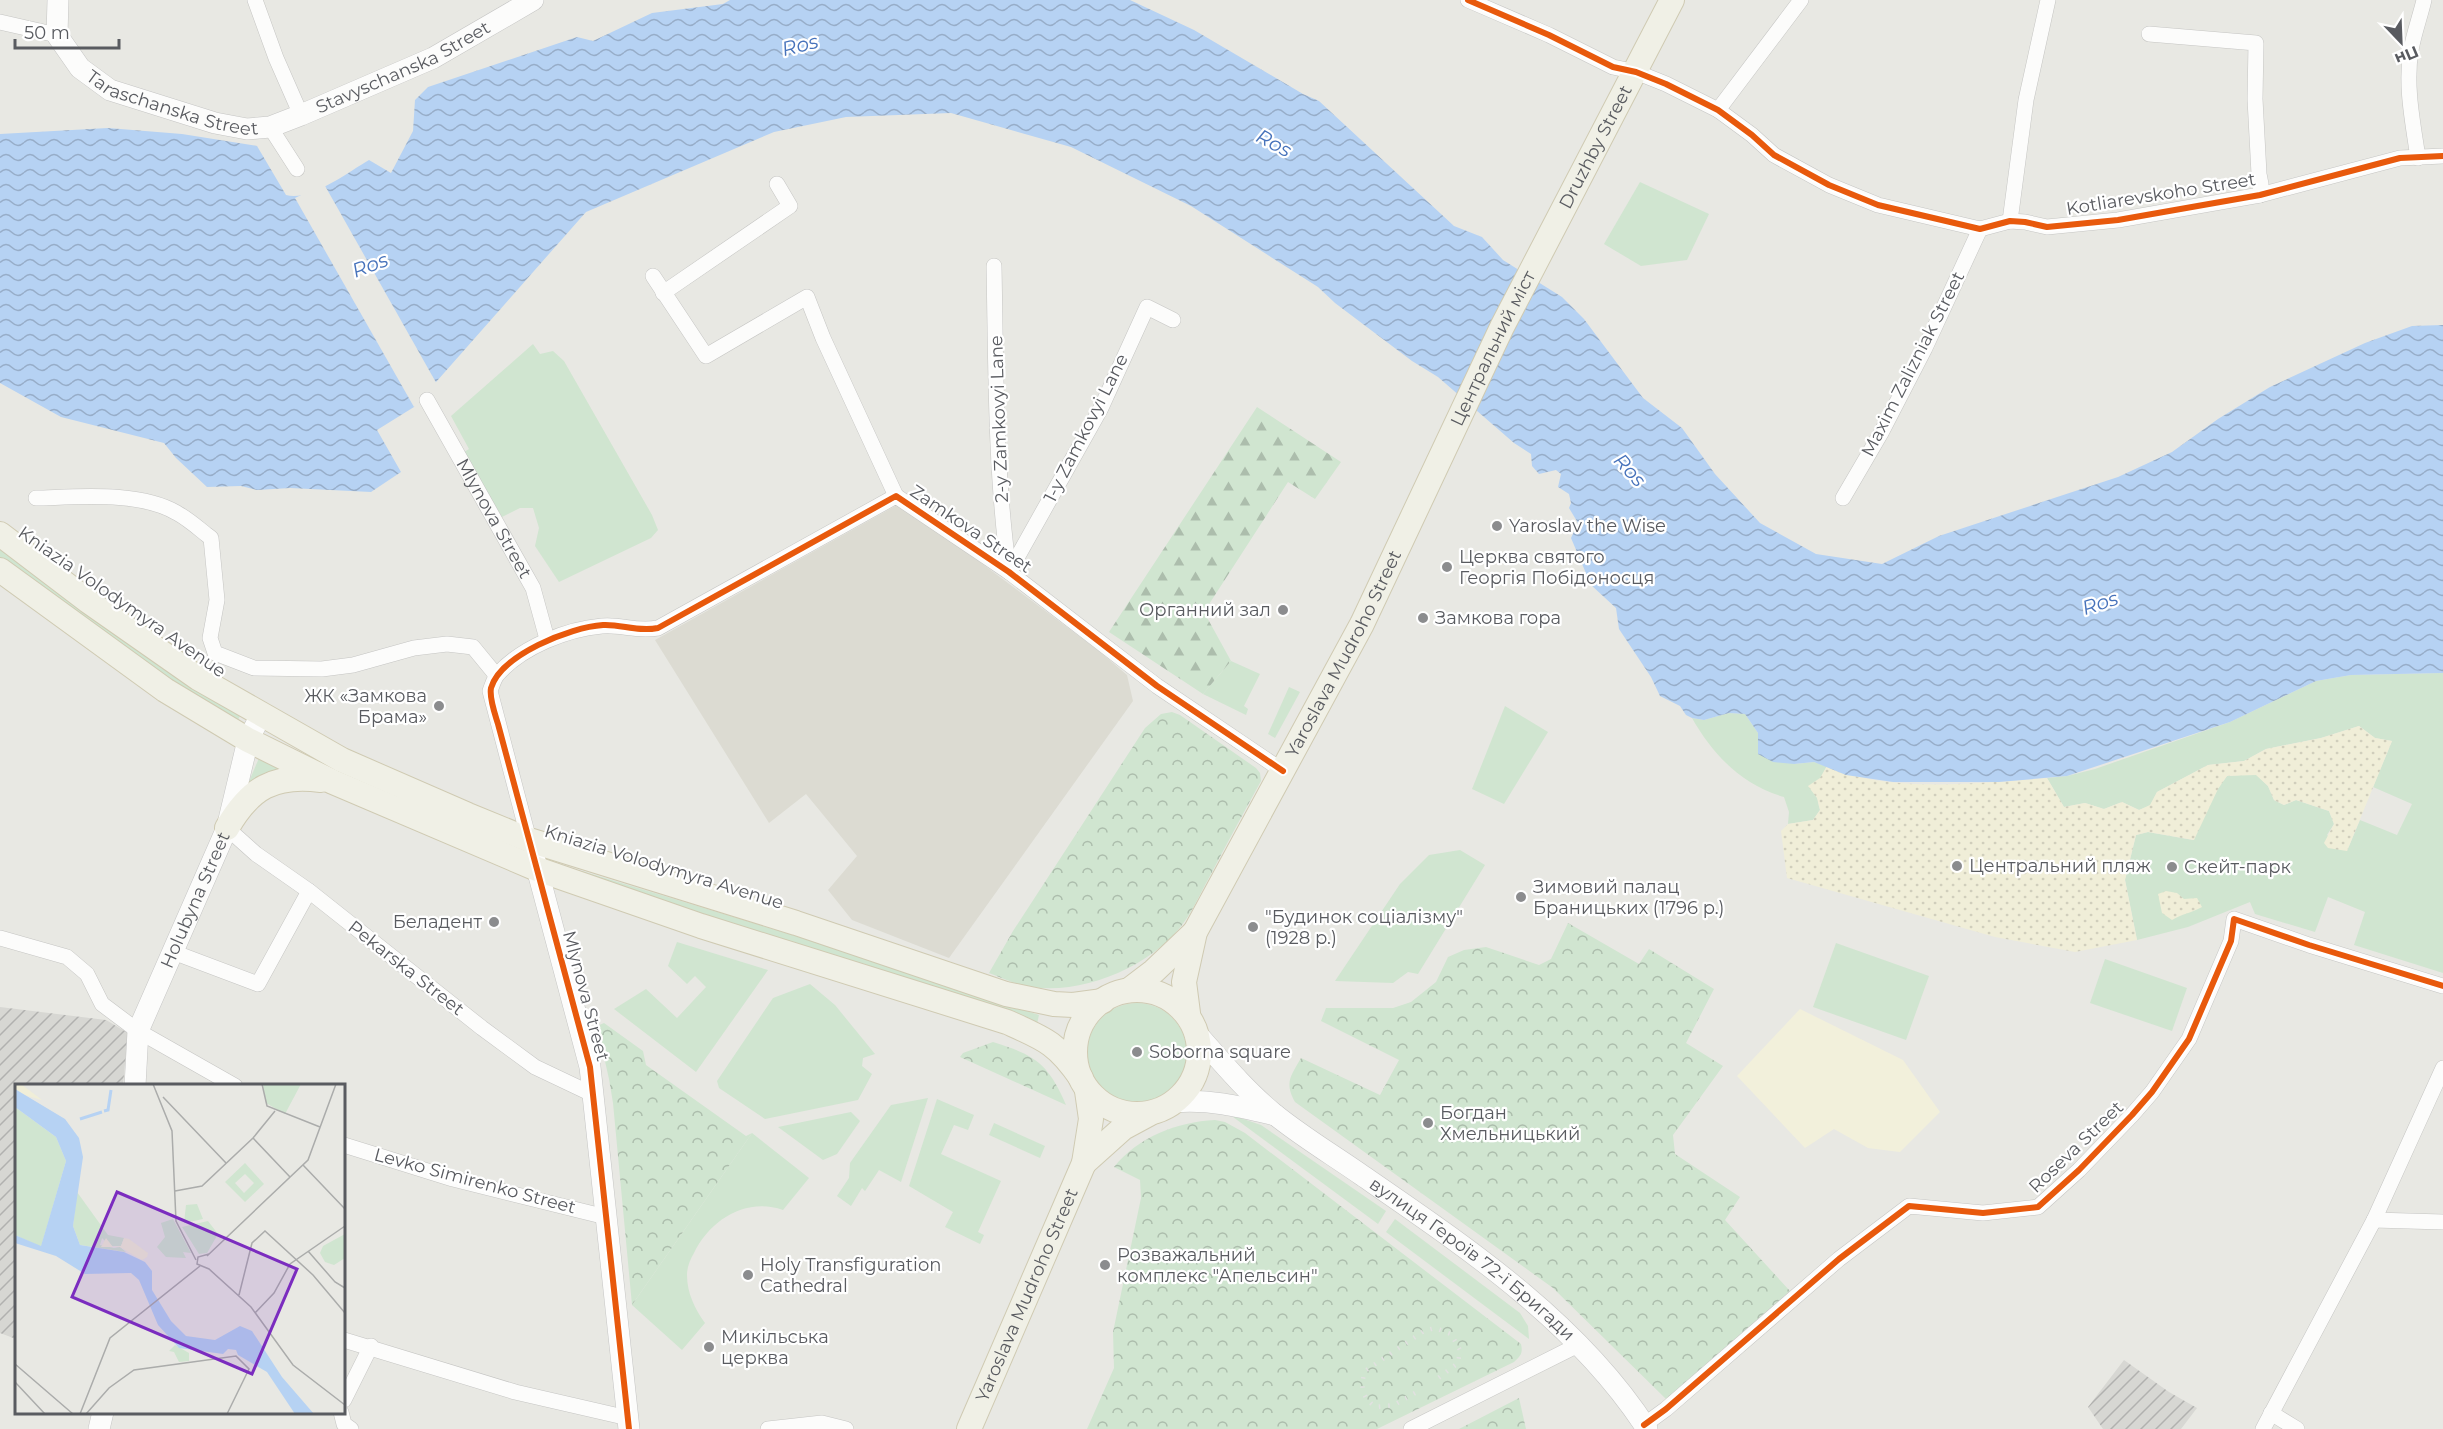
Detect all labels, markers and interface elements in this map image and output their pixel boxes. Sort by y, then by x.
scale bar [15,12,118,50]
north arrow [2371,12,2431,72]
street label: Stavyschanska Street [312,16,494,118]
text: 50 m [24,22,70,44]
water label: Ros [779,29,821,61]
text: Пн [2392,42,2421,69]
street label: Taraschanska Street [82,65,259,141]
street label: Druzhby Street [1554,81,1637,213]
water label: Ros [1252,124,1296,162]
street label: Kotliarevskoho Street [2065,168,2257,220]
water label: Ros [349,247,392,283]
street label: Центральний міст [1446,267,1541,430]
street label: Maxim Zalizniak Street [1857,268,1969,460]
street label: 2-y Zamkovyi Lane [985,335,1013,503]
street label: 1-y Zamkovyi Lane [1039,350,1133,506]
water label: Ros [1609,448,1651,492]
street label: Mlynova Street [451,455,536,582]
street label: Zamkova Street [906,480,1036,578]
place label: Yaroslav the Wise [1509,515,1666,537]
marker: Yaroslav the Wise [1490,519,1504,533]
street label: Kniazia Volodymyra Avenue [14,522,230,682]
place label: Церква святого Георгія Побідоносця [1459,546,1654,589]
street label: Yaroslava Mudroho Street [1281,547,1406,761]
marker: Церква святого Георгія Побідоносця [1440,560,1454,574]
water label: Ros [2079,586,2121,620]
place label: Органний зал [1139,599,1271,621]
marker: Органний зал [1276,603,1290,617]
place label: Замкова гора [1435,607,1561,629]
marker: Замкова гора [1416,611,1430,625]
place label: ЖК «Замкова Брама» [304,685,427,728]
marker: ЖК «Замкова Брама» [432,699,446,713]
street label: Kniazia Volodymyra Avenue [542,820,786,914]
street label: Holubyna Street [156,829,235,972]
place label: Центральний пляж [1969,855,2151,877]
place label: Скейт-парк [2184,856,2292,878]
marker: Центральний пляж [1950,859,1964,873]
marker: Скейт-парк [2165,860,2179,874]
place label: Зимовий палац Браницьких (1796 р.) [1533,876,1725,919]
marker: Зимовий палац Браницьких (1796 р.) [1514,890,1528,904]
place label: "Будинок соціалізму" (1928 р.) [1265,906,1463,949]
place label: Беладент [393,911,482,933]
marker: Беладент [487,915,501,929]
street label: Pekarska Street [344,916,468,1020]
marker: "Будинок соціалізму" (1928 р.) [1246,920,1260,934]
street label: Mlynova Street [558,928,614,1064]
place label: Soborna square [1149,1041,1291,1063]
marker: Soborna square [1130,1045,1144,1059]
inset map [15,1084,345,1414]
street label: Roseva Street [2024,1096,2128,1198]
place label: Богдан Хмельницький [1440,1102,1580,1145]
marker: Богдан Хмельницький [1421,1116,1435,1130]
street label: Levko Simirenko Street [372,1143,578,1219]
street label: вулиця Героїв 72-ї Бригади [1365,1173,1579,1346]
street label: Yaroslava Mudroho Street [971,1185,1083,1405]
place label: Розважальний комплекс "Апельсин" [1117,1244,1318,1287]
place label: Holy Transfiguration Cathedral [760,1254,941,1297]
marker: Розважальний комплекс "Апельсин" [1098,1258,1112,1272]
marker: Holy Transfiguration Cathedral [741,1268,755,1282]
place label: Микільська церква [721,1326,829,1369]
marker: Микільська церква [702,1340,716,1354]

